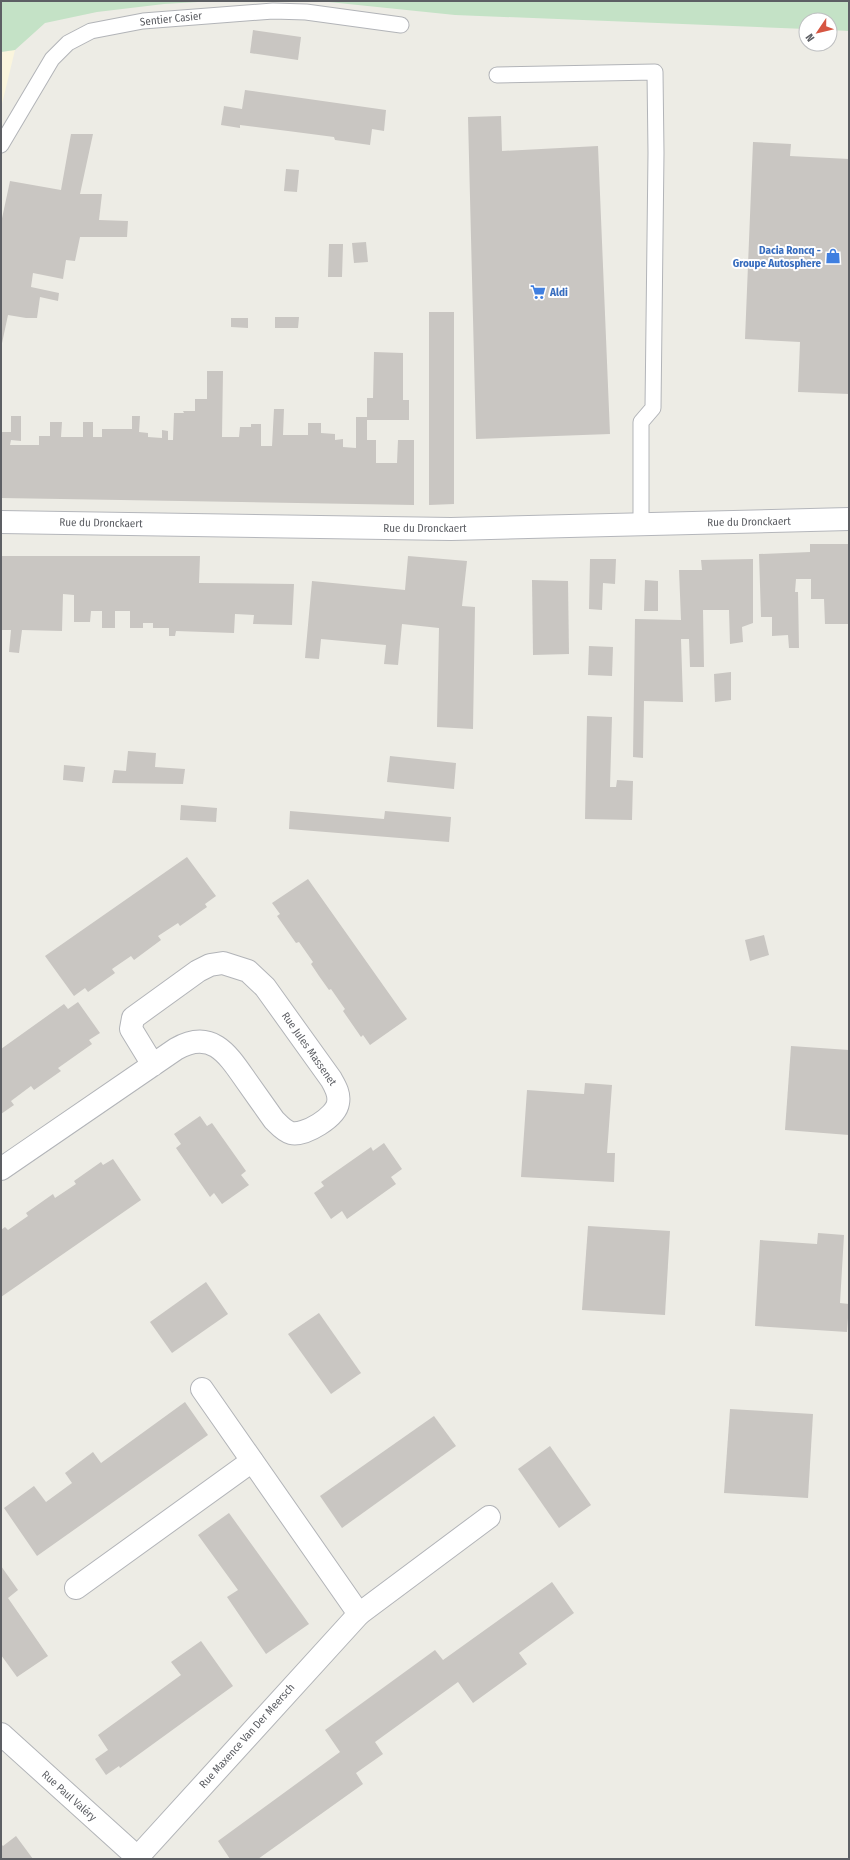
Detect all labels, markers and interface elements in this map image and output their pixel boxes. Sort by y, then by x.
street label: Sentier Casier [139,9,203,29]
north arrow [798,12,838,52]
text: N [803,31,817,44]
place label: Dacia Roncq - Groupe Autosphere [733,244,821,270]
shop icon: Dacia Roncq - Groupe Autosphere [824,247,842,265]
supermarket icon: Aldi [529,283,547,301]
place label: Aldi [549,286,568,299]
street label: Rue du Dronckaert [707,515,791,529]
street label: Rue du Dronckaert [59,516,143,530]
street label: Rue du Dronckaert [383,522,467,535]
street label: Rue Jules Massenet [279,1010,339,1089]
street label: Rue Maxence Van Der Meersch [197,1681,297,1791]
street label: Rue Paul Valéry [39,1768,99,1824]

